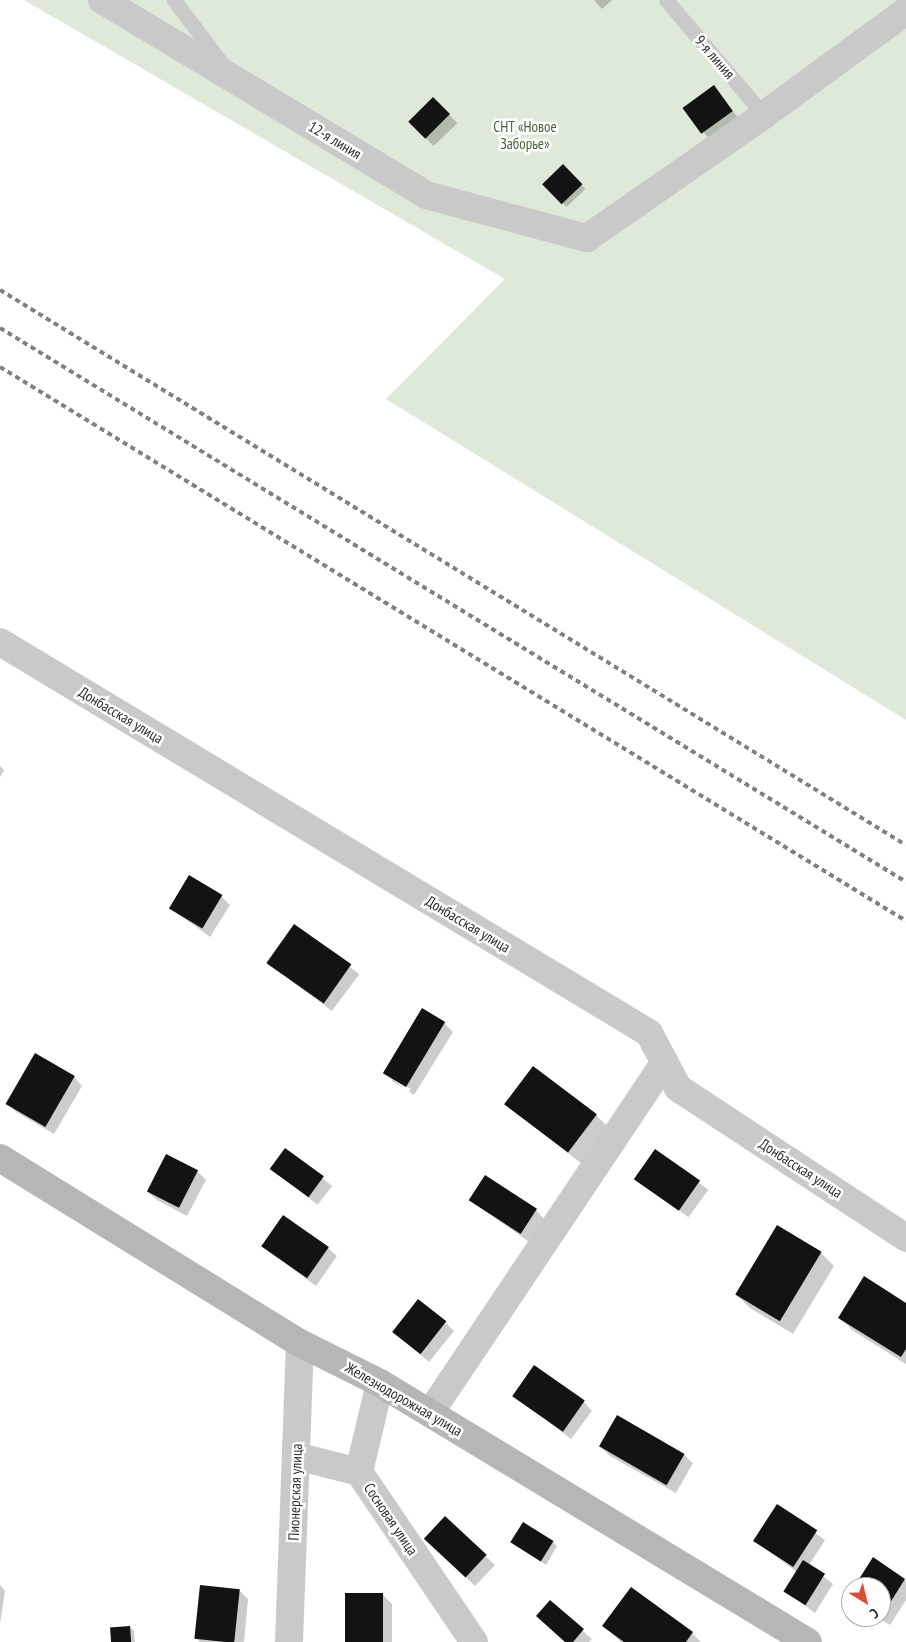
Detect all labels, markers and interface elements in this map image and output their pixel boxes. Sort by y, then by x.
street label: 9-я линия [691,32,739,82]
street label: 12-я линия [305,117,365,163]
park label: СНТ «Новое Заборье» [493,117,557,152]
street label: Донбасская улица [76,683,166,747]
street label: Донбасская улица [423,892,513,956]
street label: Донбасская улица [756,1134,846,1202]
street label: Железнодорожная улица [342,1358,466,1440]
street label: Пионерская улица [284,1443,306,1541]
street label: Сосновая улица [360,1480,422,1558]
north arrow [841,1577,891,1627]
text: С [866,1604,882,1622]

